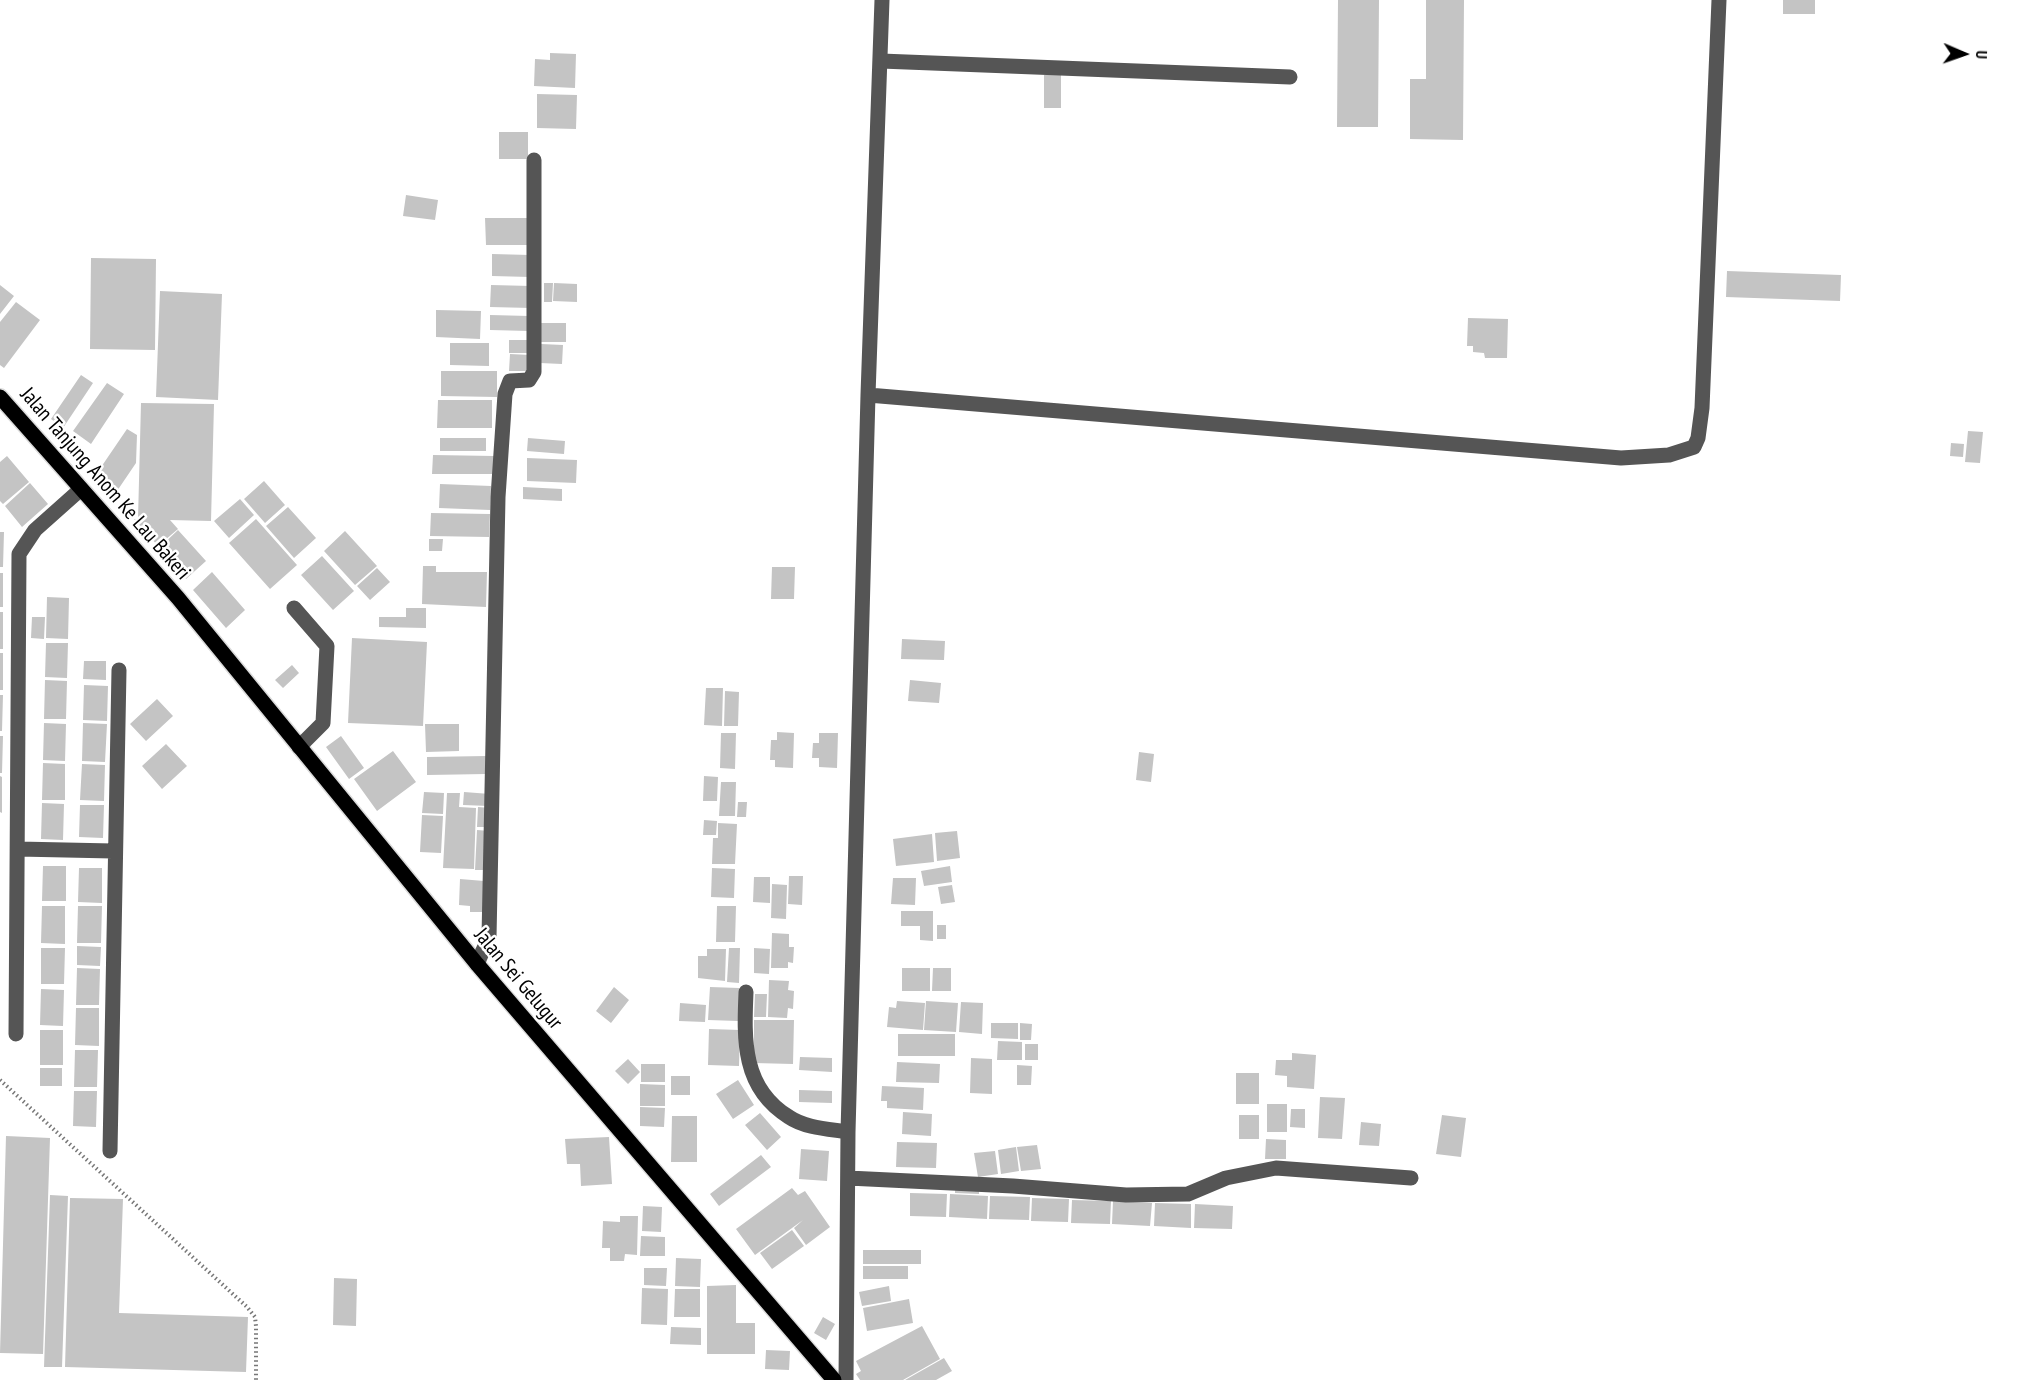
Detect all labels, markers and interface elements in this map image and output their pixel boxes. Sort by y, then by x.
north arrow [1934,24,1994,84]
text: U [1972,50,1992,59]
street label: Jalan Tanjung Anom Ke Lau Bakeri [15,383,195,585]
street label: Jalan Sei Gelugur [468,923,568,1035]

